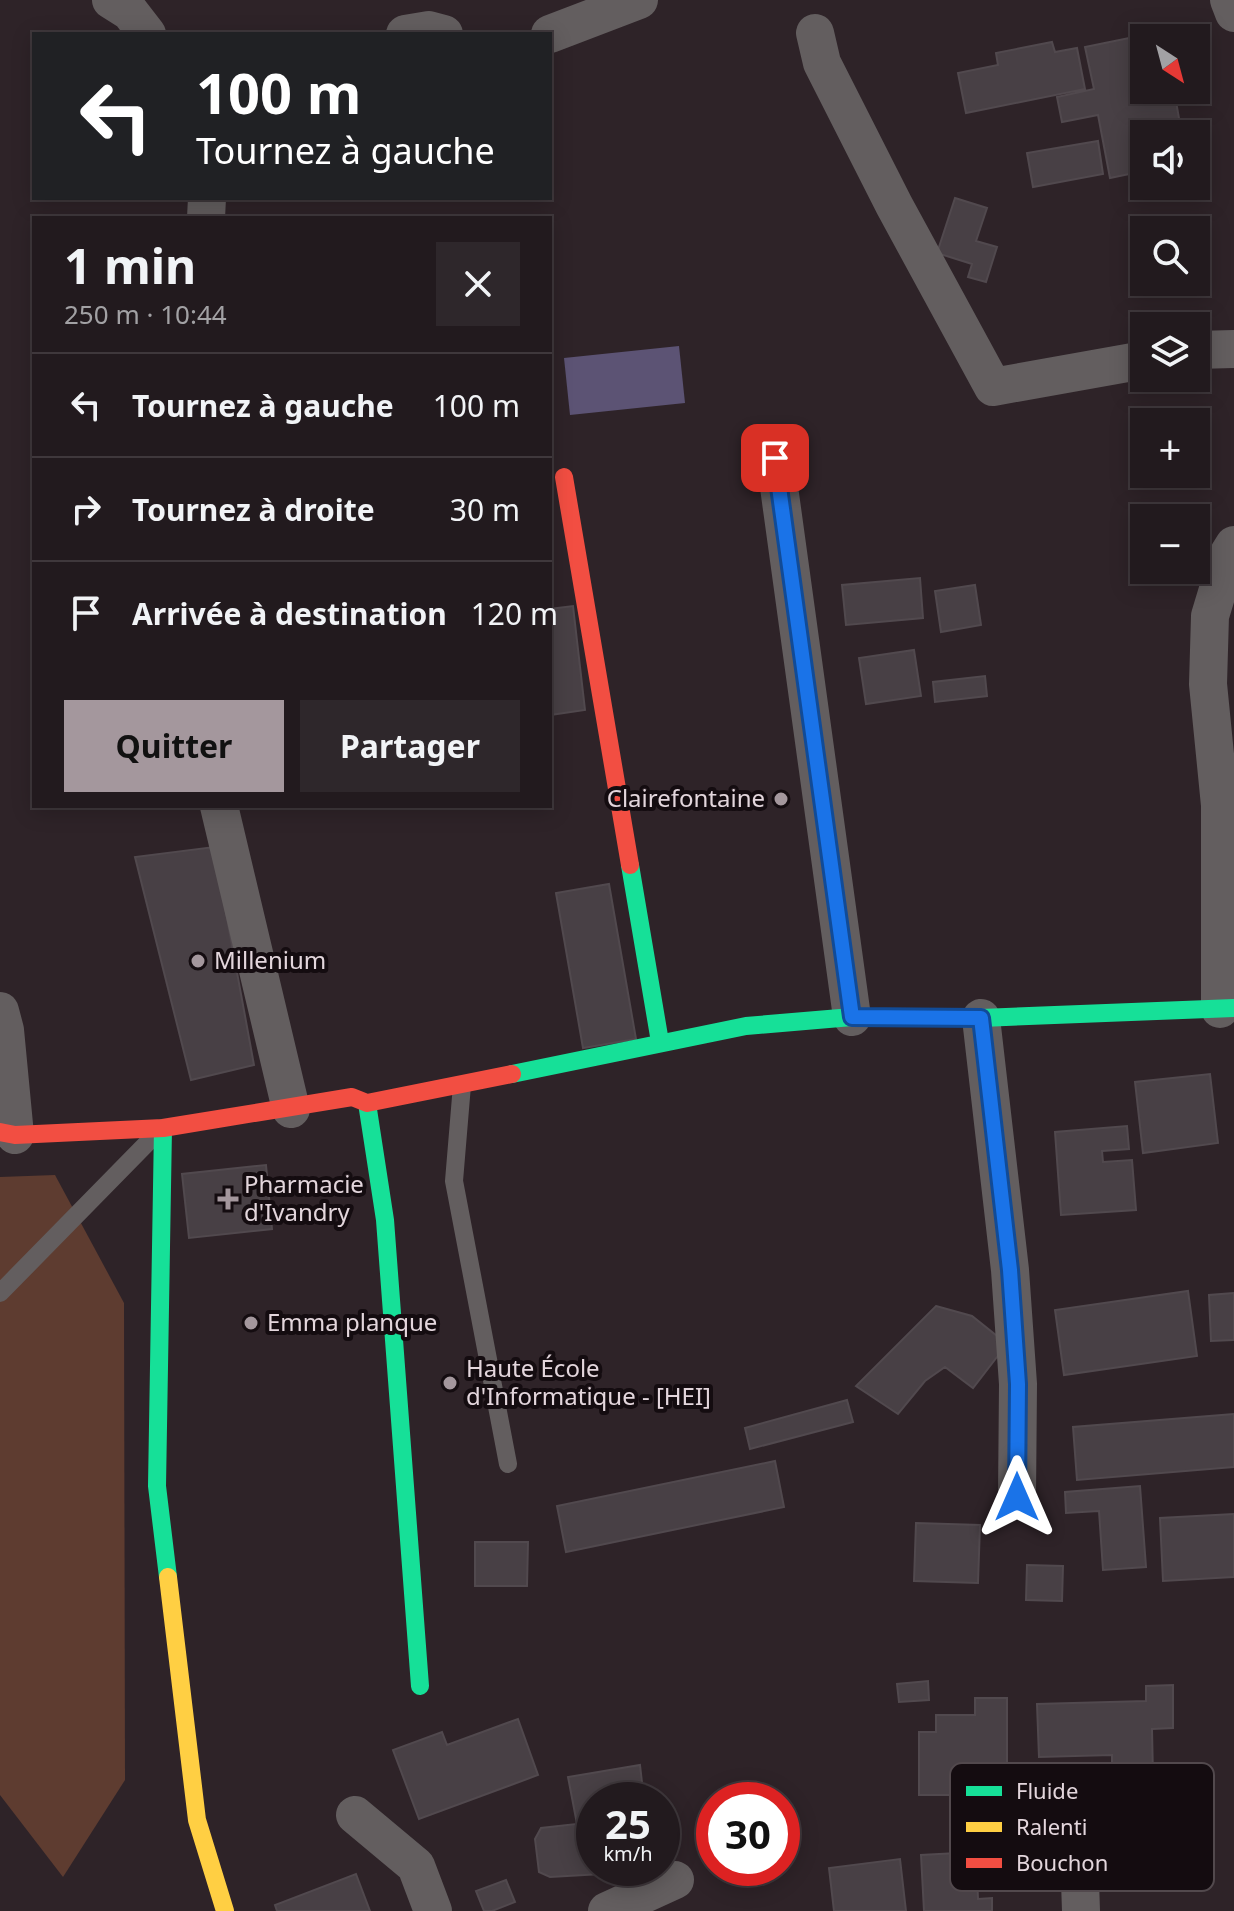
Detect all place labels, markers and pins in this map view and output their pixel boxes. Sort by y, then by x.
pin [741,424,809,492]
place label: Clairefontaine [607,781,765,814]
marker: Clairefontaine [772,790,790,808]
place label: Millenium [214,943,326,976]
marker: Millenium [189,952,207,970]
place label: Pharmacie d'Ivandry [244,1167,364,1228]
marker: Pharmacie d'Ivandry [219,1190,237,1208]
place label: Emma planque [267,1305,437,1338]
marker: Emma planque [242,1314,260,1332]
place label: Haute École d'Informatique - [HEI] [466,1351,711,1412]
marker: Haute École d'Informatique - [HEI] [441,1374,459,1392]

